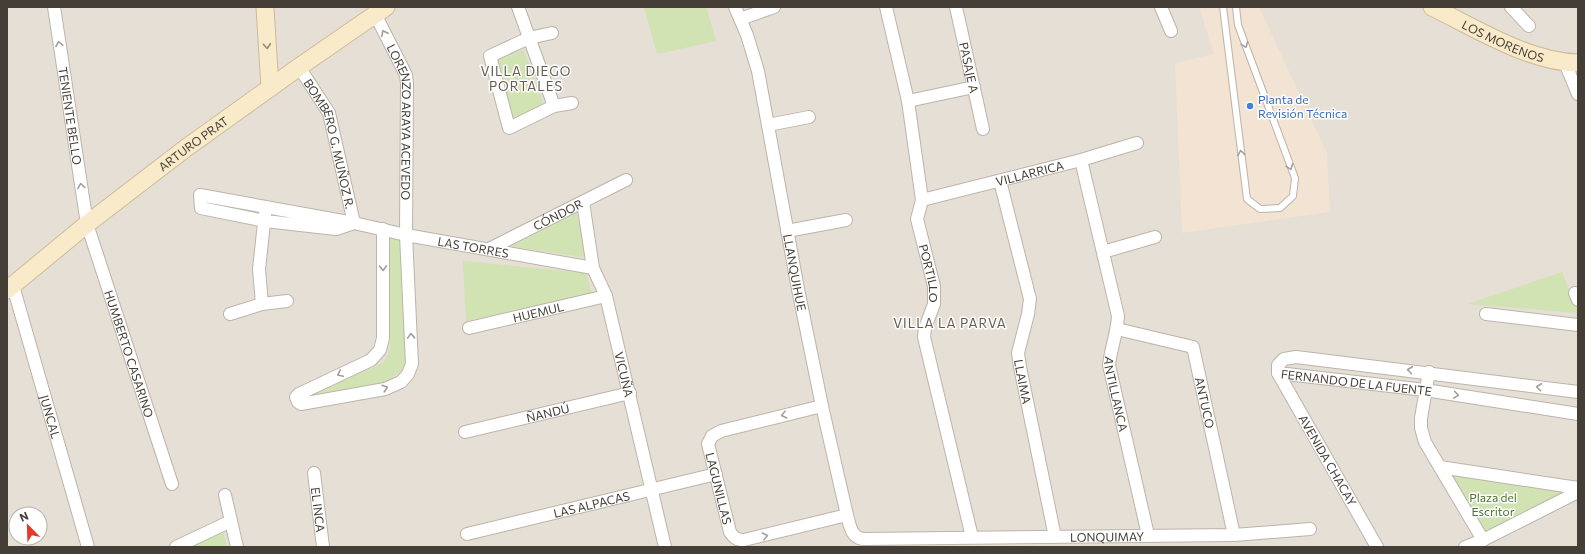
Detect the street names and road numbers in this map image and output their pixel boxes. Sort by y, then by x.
street label: LOS MORENOS [1460,17,1546,64]
street label: PASAJE A [957,41,982,94]
street label: LORENZO ARAYA ACEVEDO [384,42,414,200]
street label: TENIENTE BELLO [56,66,85,166]
street label: BOMBERO G. MUÑOZ R. [301,76,358,210]
street label: ARTURO PRAT [156,113,231,174]
street label: VILLARRICA [994,158,1065,188]
street label: CÓNDOR [531,196,585,233]
street label: LLANQUIHUE [781,233,809,312]
street label: LAS TORRES [437,234,510,260]
street label: PORTILLO [917,243,941,303]
street label: HUMBERTO CASARINO [102,288,157,419]
street label: HUEMUL [511,299,565,325]
street label: VICUÑA [612,350,636,398]
street label: ANTILLANCA [1102,356,1131,433]
street label: LLAIMA [1012,358,1034,405]
street label: FERNANDO DE LA FUENTE [1280,366,1433,398]
street label: ANTUCO [1193,376,1218,430]
street label: JUNCAL [37,393,64,440]
street label: ÑANDÚ [525,401,571,424]
street label: AVENIDA CHACAY [1296,412,1360,508]
street label: LAGUNILLAS [703,451,735,526]
street label: EL INCA [309,486,328,533]
street label: LAS ALPACAS [552,488,631,520]
street label: LONQUIMAY [1070,529,1144,544]

